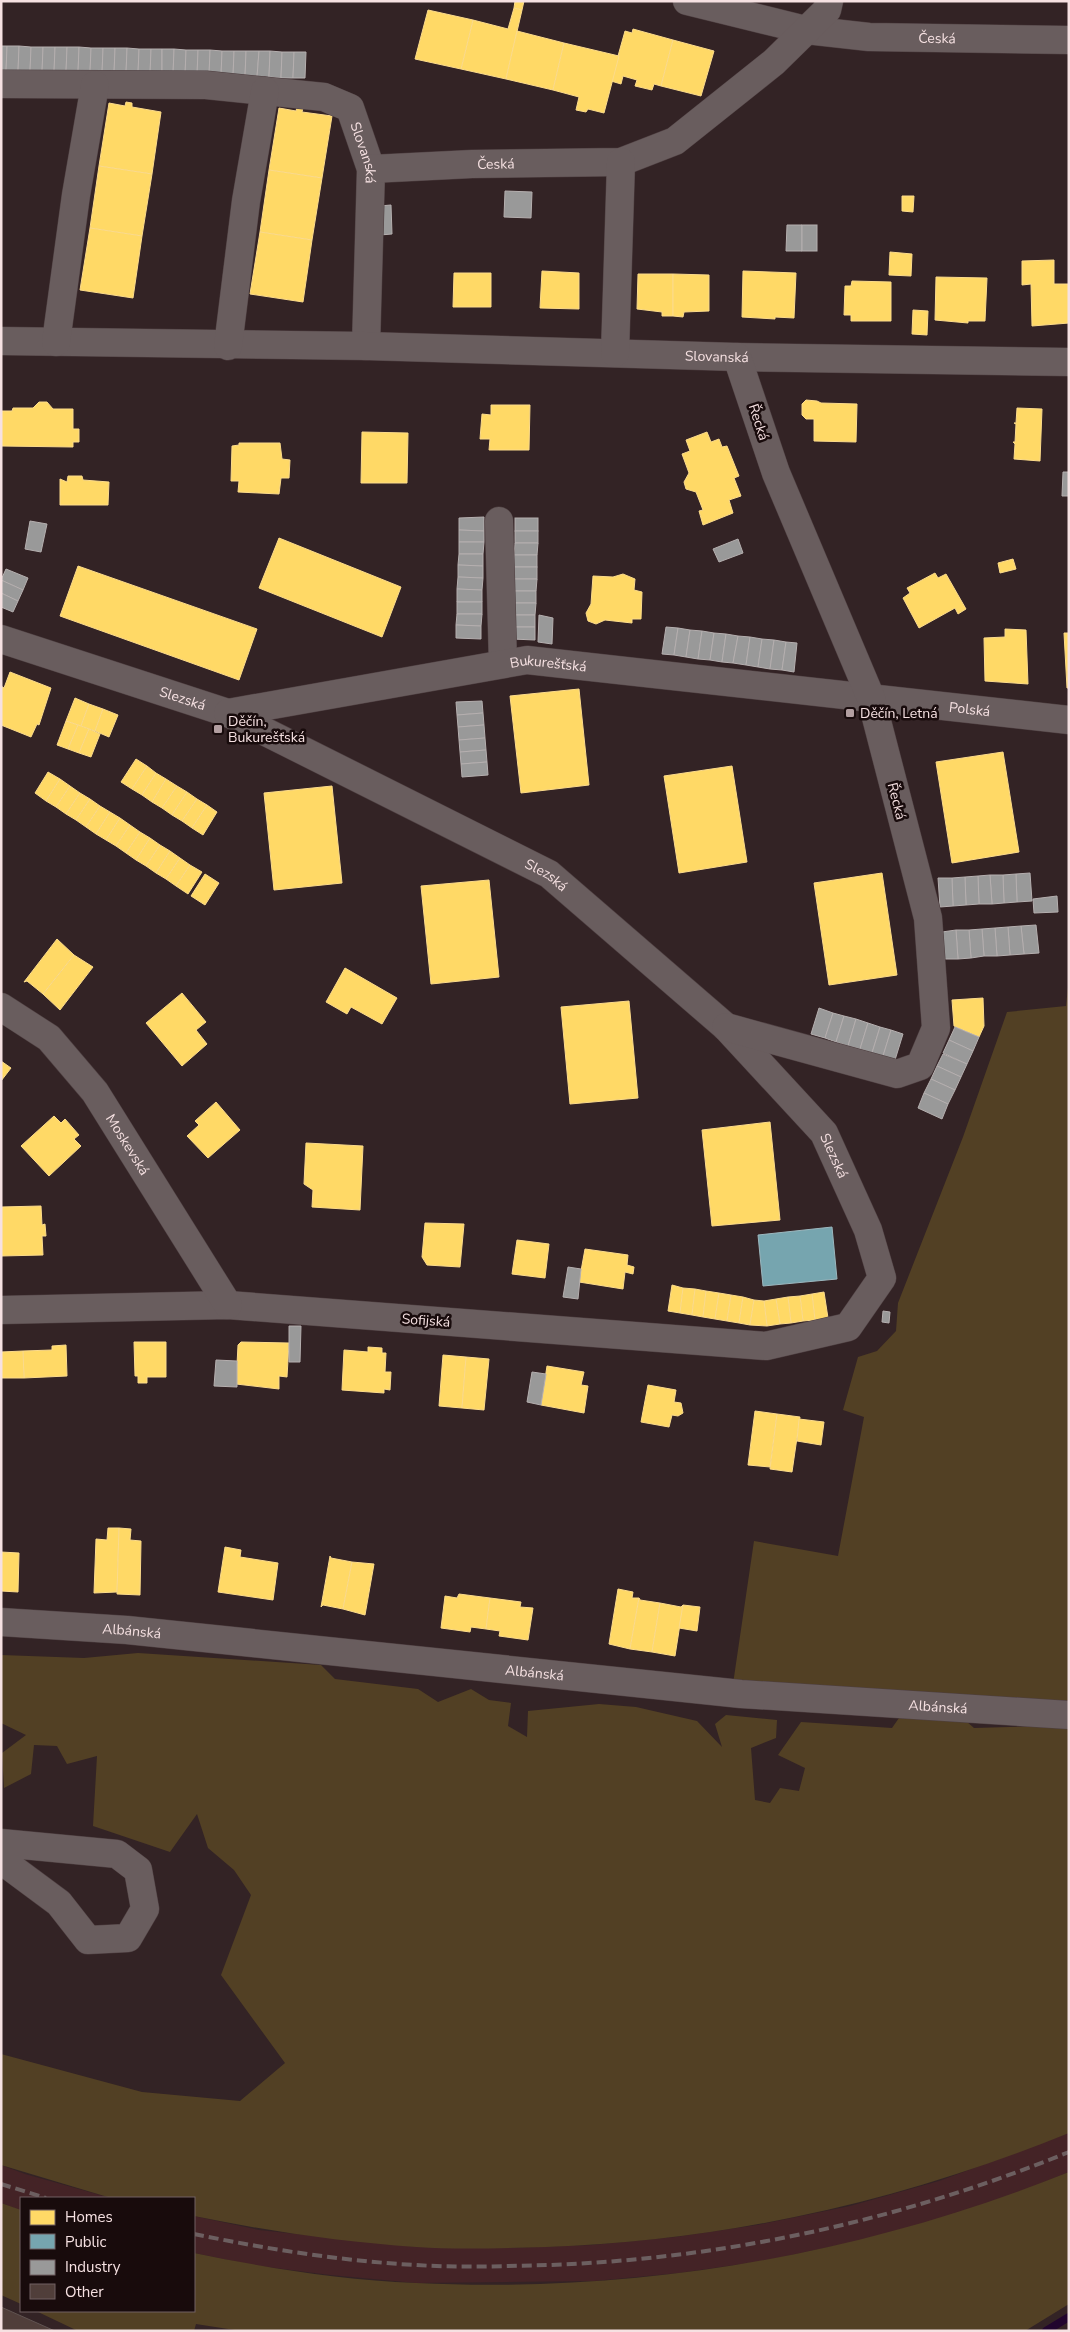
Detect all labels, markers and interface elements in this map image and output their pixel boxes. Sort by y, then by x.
street label: Česká [918,29,956,48]
street label: Slovanská [345,119,380,184]
street label: Česká [477,154,515,174]
street label: Slovanská [685,346,749,367]
street label: Řecká [744,401,773,443]
street label: Bukurešťská [508,651,588,677]
street label: Slezská [157,682,208,715]
street label: Polská [948,698,991,721]
place label: Děčín, Letná [860,704,938,723]
marker: Děčín, Letná [844,707,856,719]
place label: Děčín, Bukurešťská [228,712,305,747]
marker: Děčín, Bukurešťská [212,723,224,735]
street label: Řecká [883,781,910,822]
street label: Slezská [522,854,571,896]
street label: Moskevská [101,1111,154,1179]
street label: Slezská [815,1130,852,1181]
street label: Sofijská [401,1309,451,1332]
street label: Albánská [102,1619,162,1643]
street label: Albánská [504,1660,565,1685]
street label: Albánská [908,1696,968,1718]
legend [20,2197,195,2312]
text: Homes [65,2207,113,2227]
text: Public [65,2232,106,2252]
text: Industry [65,2257,121,2277]
text: Other [65,2282,104,2302]

